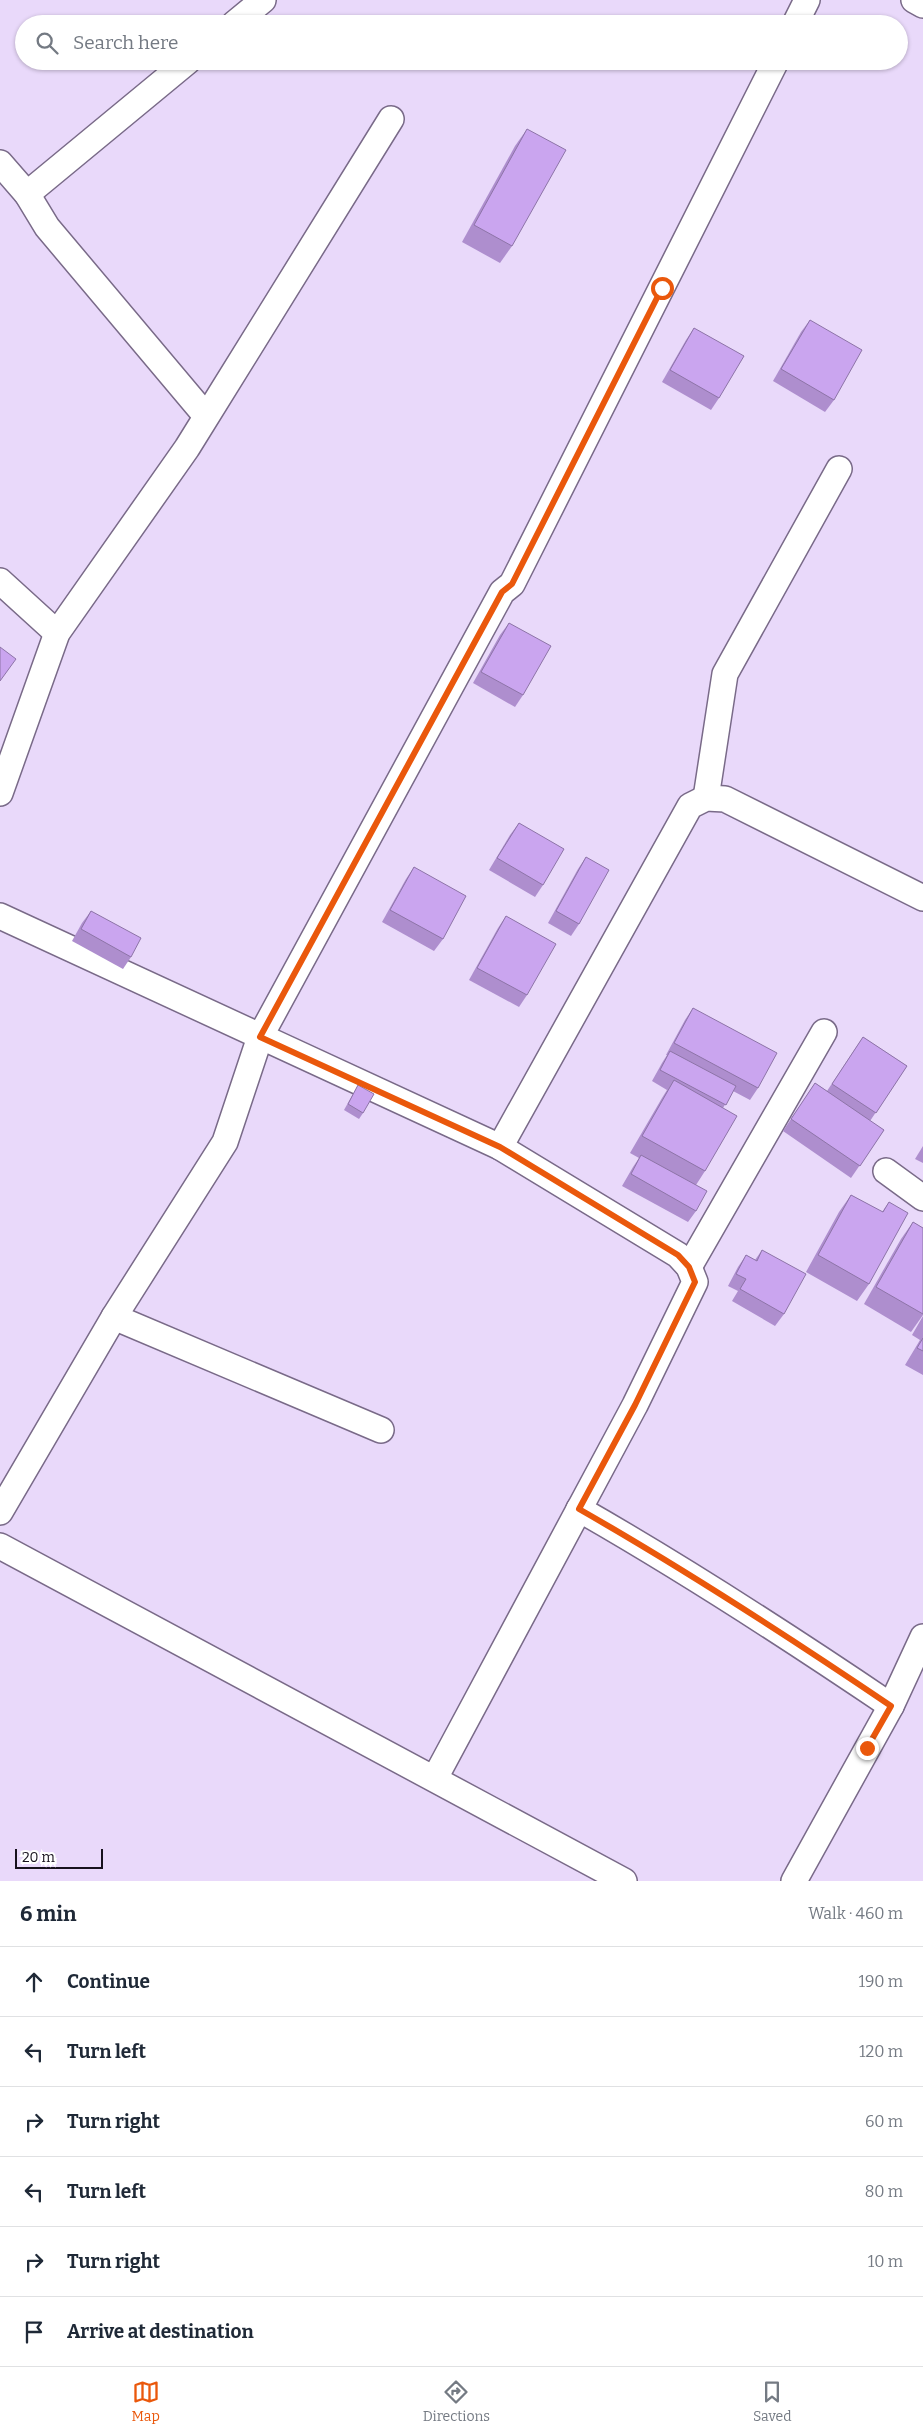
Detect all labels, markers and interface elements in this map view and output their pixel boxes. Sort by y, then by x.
search box [15,15,908,70]
icon: search [33,29,61,57]
text: Search here [73,31,178,54]
route start [651,277,674,300]
route end [856,1737,879,1760]
scale bar [15,1846,102,1869]
text: 20 m [22,1849,55,1866]
text: 6 min [20,1901,76,1927]
text: Walk · 460 m [808,1904,903,1923]
icon: ahead [20,1968,48,1996]
text: Continue [67,1970,150,1993]
text: 190 m [858,1972,903,1991]
icon: left [20,2038,48,2066]
text: Turn left [67,2040,146,2063]
text: 120 m [859,2042,903,2061]
icon: right [20,2108,48,2136]
text: Turn right [67,2110,160,2133]
text: 60 m [865,2112,903,2131]
icon: left [20,2178,48,2206]
text: Turn left [67,2180,146,2203]
text: 80 m [865,2182,903,2201]
icon: right [20,2248,48,2276]
text: Turn right [67,2250,160,2273]
text: 10 m [868,2252,903,2271]
icon: arrive [20,2318,48,2346]
text: Arrive at destination [67,2320,254,2343]
tab: Map [131,2378,160,2425]
tab: Directions [423,2378,490,2425]
tab: Saved [753,2378,792,2425]

